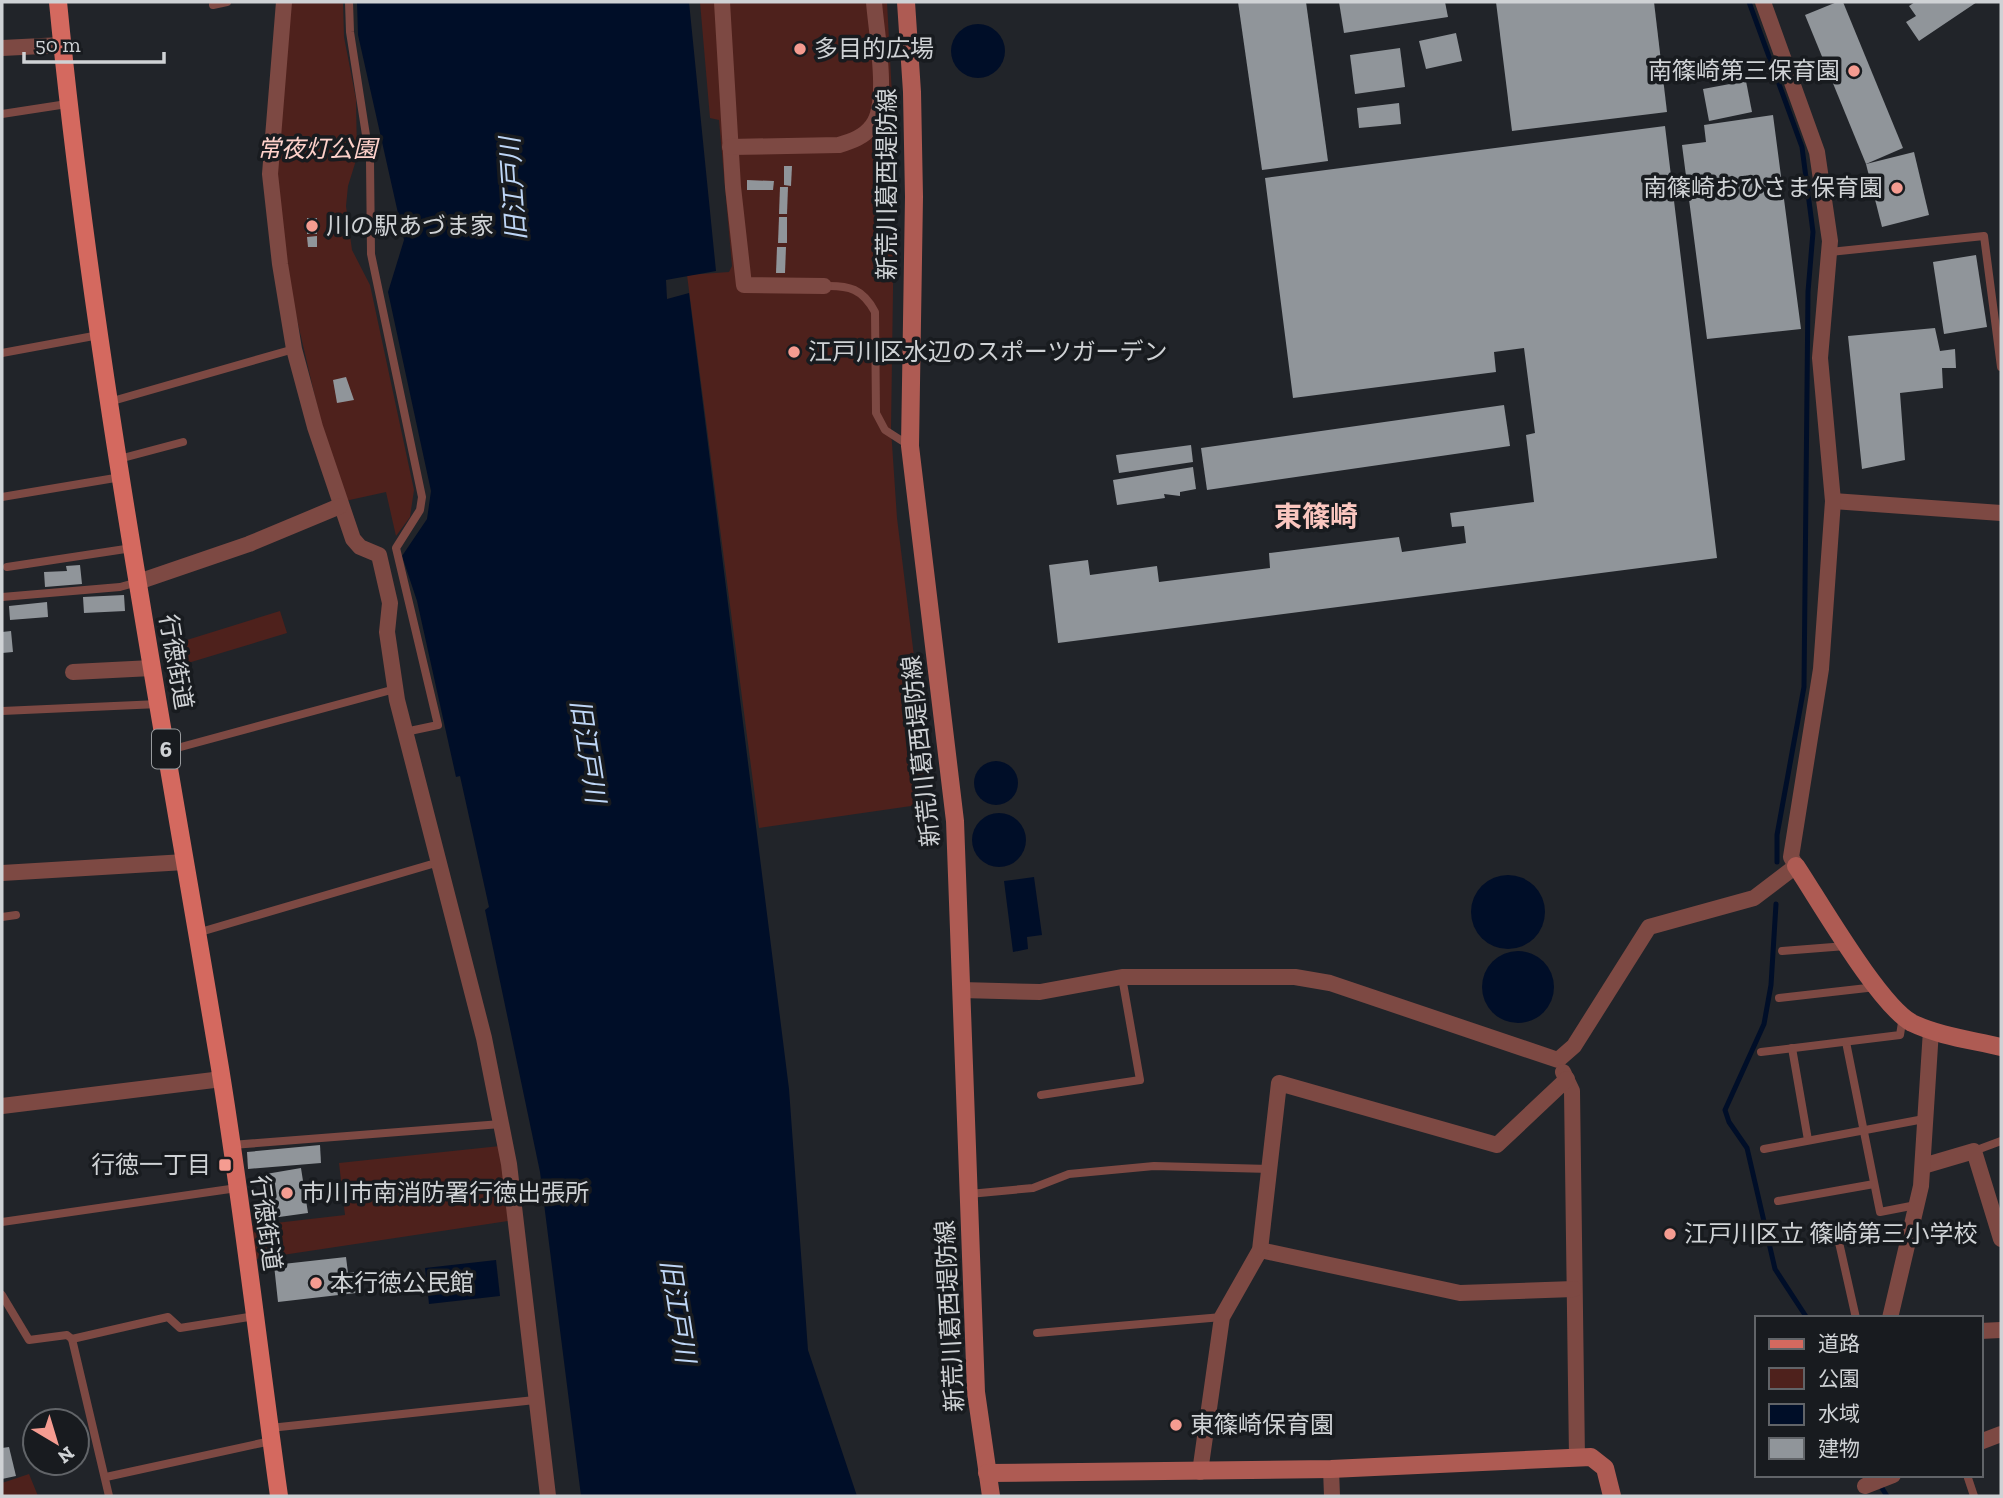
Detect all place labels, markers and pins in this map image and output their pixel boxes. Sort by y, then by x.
place label: 多目的広場 [814,34,934,63]
marker: 多目的広場 [792,41,808,57]
place label: 南篠崎第三保育園 [1648,56,1840,85]
marker: 南篠崎第三保育園 [1846,63,1862,79]
place label: 南篠崎おひさま保育園 [1643,173,1883,202]
marker: 南篠崎おひさま保育園 [1889,180,1905,196]
place label: 川の駅あづま家 [326,211,494,240]
marker: 川の駅あづま家 [304,218,320,234]
place label: 江戸川区水辺のスポーツガーデン [808,337,1168,366]
marker: 江戸川区水辺のスポーツガーデン [786,344,802,360]
place label: 行徳一丁目 [91,1150,211,1179]
marker: 行徳一丁目 [217,1157,233,1173]
place label: 市川市南消防署行徳出張所 [301,1178,589,1207]
marker: 市川市南消防署行徳出張所 [279,1185,295,1201]
place label: 江戸川区立 篠崎第三小学校 [1684,1219,1977,1248]
marker: 江戸川区立 篠崎第三小学校 [1662,1226,1678,1242]
place label: 本行徳公民館 [330,1268,474,1297]
marker: 本行徳公民館 [308,1275,324,1291]
place label: 東篠崎保育園 [1190,1410,1334,1439]
marker: 東篠崎保育園 [1168,1417,1184,1433]

